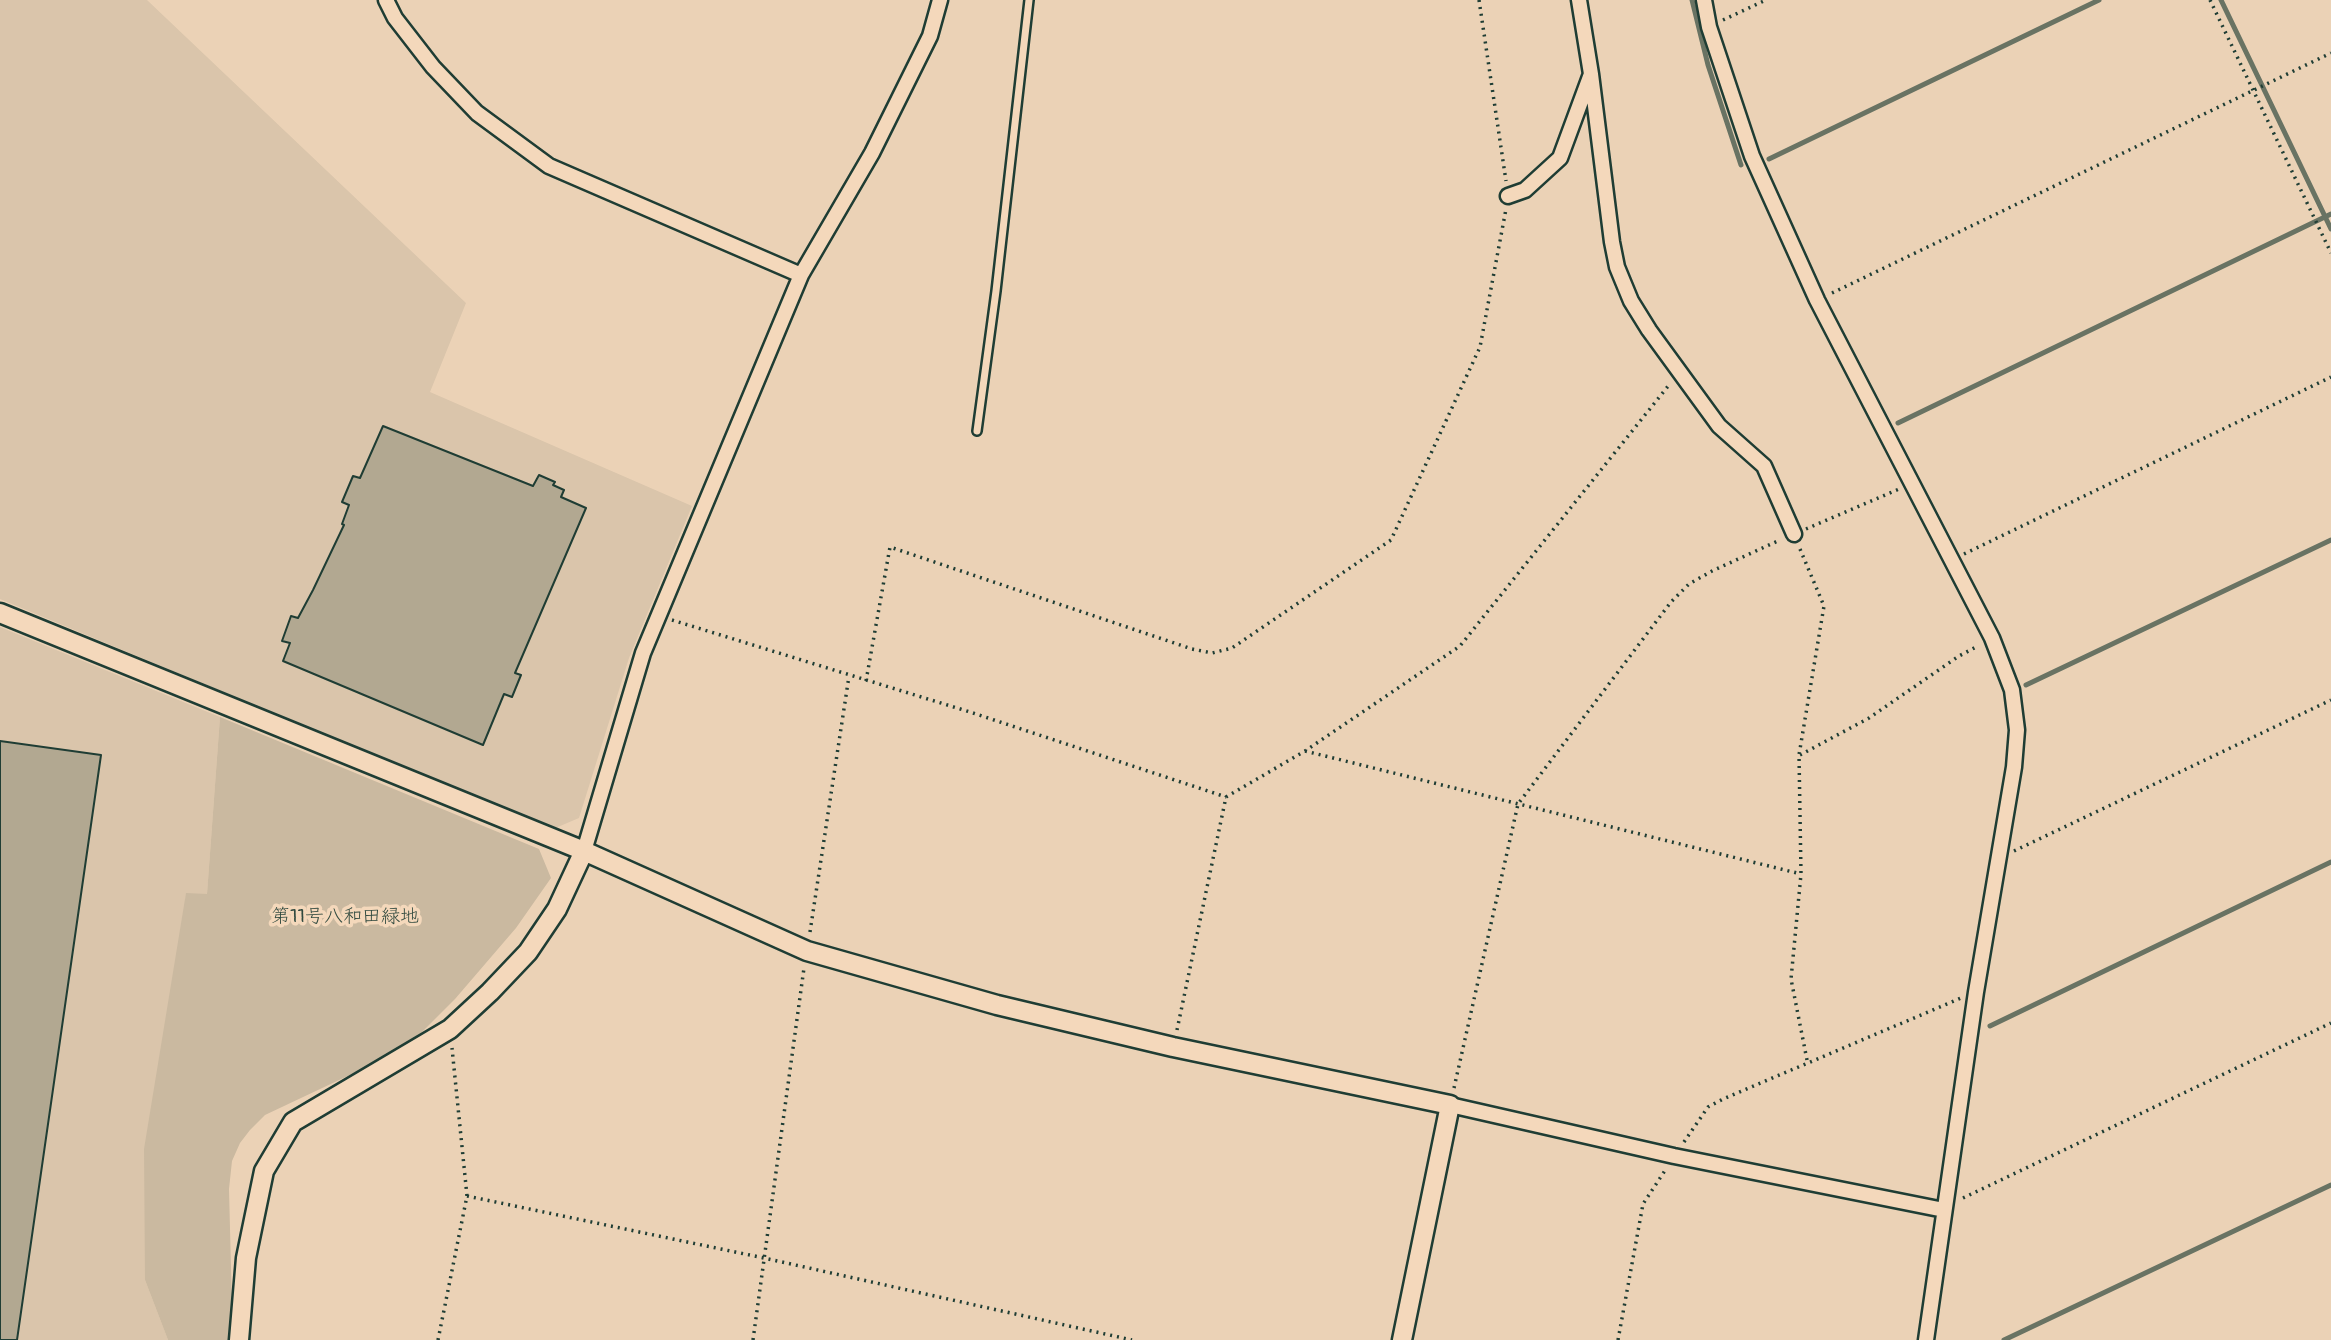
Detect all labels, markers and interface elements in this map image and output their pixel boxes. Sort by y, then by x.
park label: 第11号八和田緑地 [271,906,419,928]

